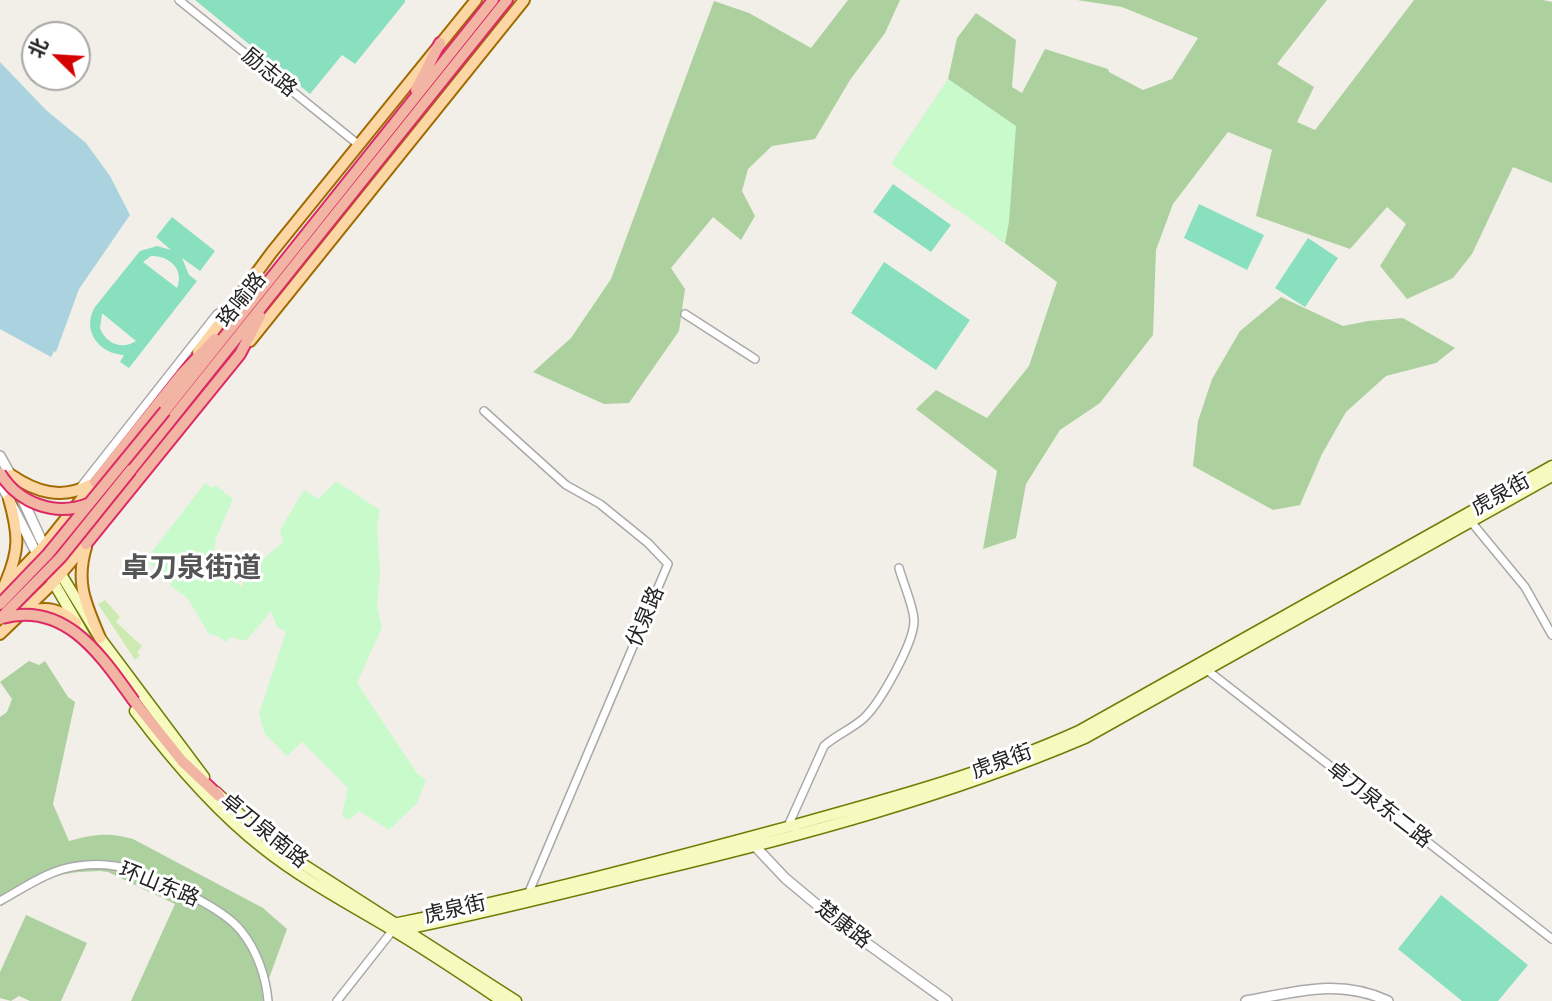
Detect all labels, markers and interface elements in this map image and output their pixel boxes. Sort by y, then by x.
north arrow [21,21,91,91]
text: 北 [24,35,53,61]
street label: 励志路 [237,43,301,103]
street label: 珞喻路 [212,268,272,332]
street label: 虎泉街 [1467,469,1535,521]
district label: 卓刀泉街道 [121,552,261,586]
street label: 伏泉路 [622,583,670,651]
street label: 虎泉街 [968,739,1036,785]
street label: 卓刀泉东二路 [1322,756,1436,854]
street label: 卓刀泉南路 [215,788,313,874]
street label: 环山东路 [115,858,203,912]
street label: 虎泉街 [421,891,489,929]
street label: 楚康路 [810,896,876,954]

